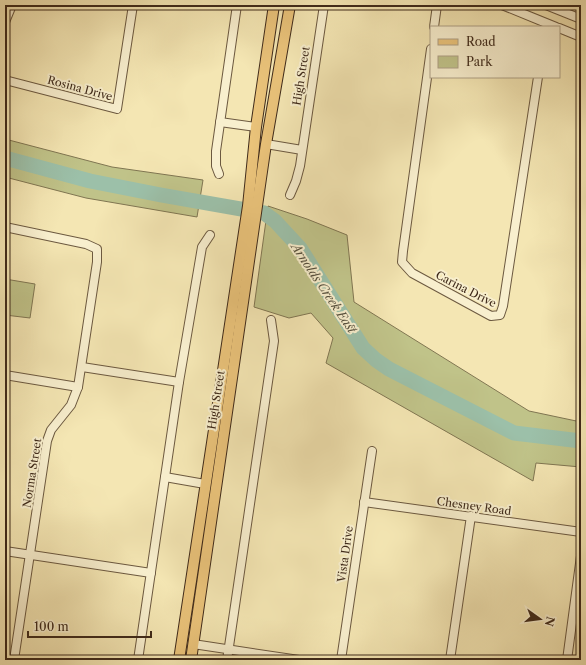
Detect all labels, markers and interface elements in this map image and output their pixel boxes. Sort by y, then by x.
legend [430,26,560,78]
text: Road [466,34,496,49]
street label: High Street [289,45,313,107]
text: Park [466,54,493,69]
street label: Rosina Drive [46,73,114,103]
water label: Arnolds Creek East [287,238,360,337]
street label: Carina Drive [433,268,499,310]
street label: High Street [204,369,228,431]
street label: Norma Street [20,437,44,509]
street label: Chesney Road [436,494,512,518]
street label: Vista Drive [334,525,356,584]
north arrow [520,599,560,639]
scale bar [28,613,151,639]
text: N [542,615,558,628]
text: 100 m [34,619,69,634]

